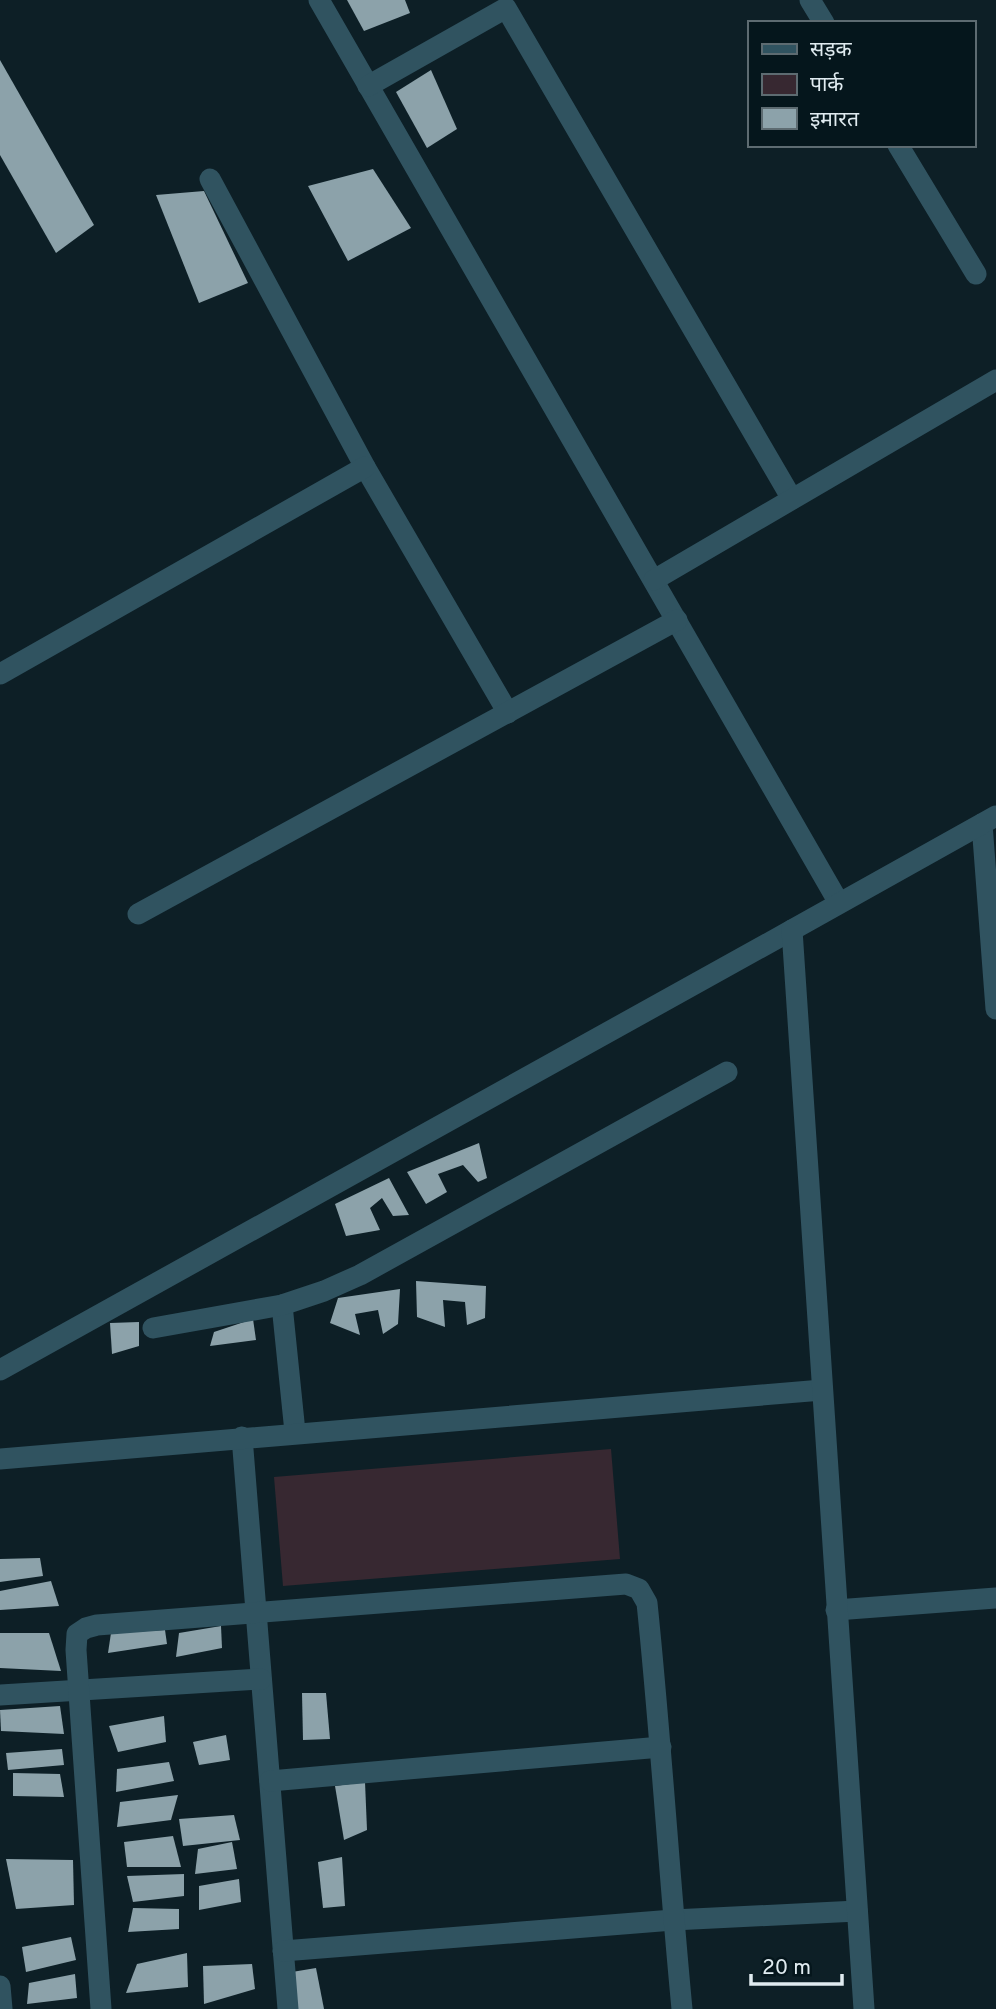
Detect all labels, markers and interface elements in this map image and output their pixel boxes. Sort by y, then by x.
legend [748,21,975,147]
text: सड़क [810,37,852,64]
text: पार्क [810,72,844,99]
text: इमारत [810,107,860,134]
scale bar [751,1942,842,1986]
text: 20 m [762,1955,811,1982]

